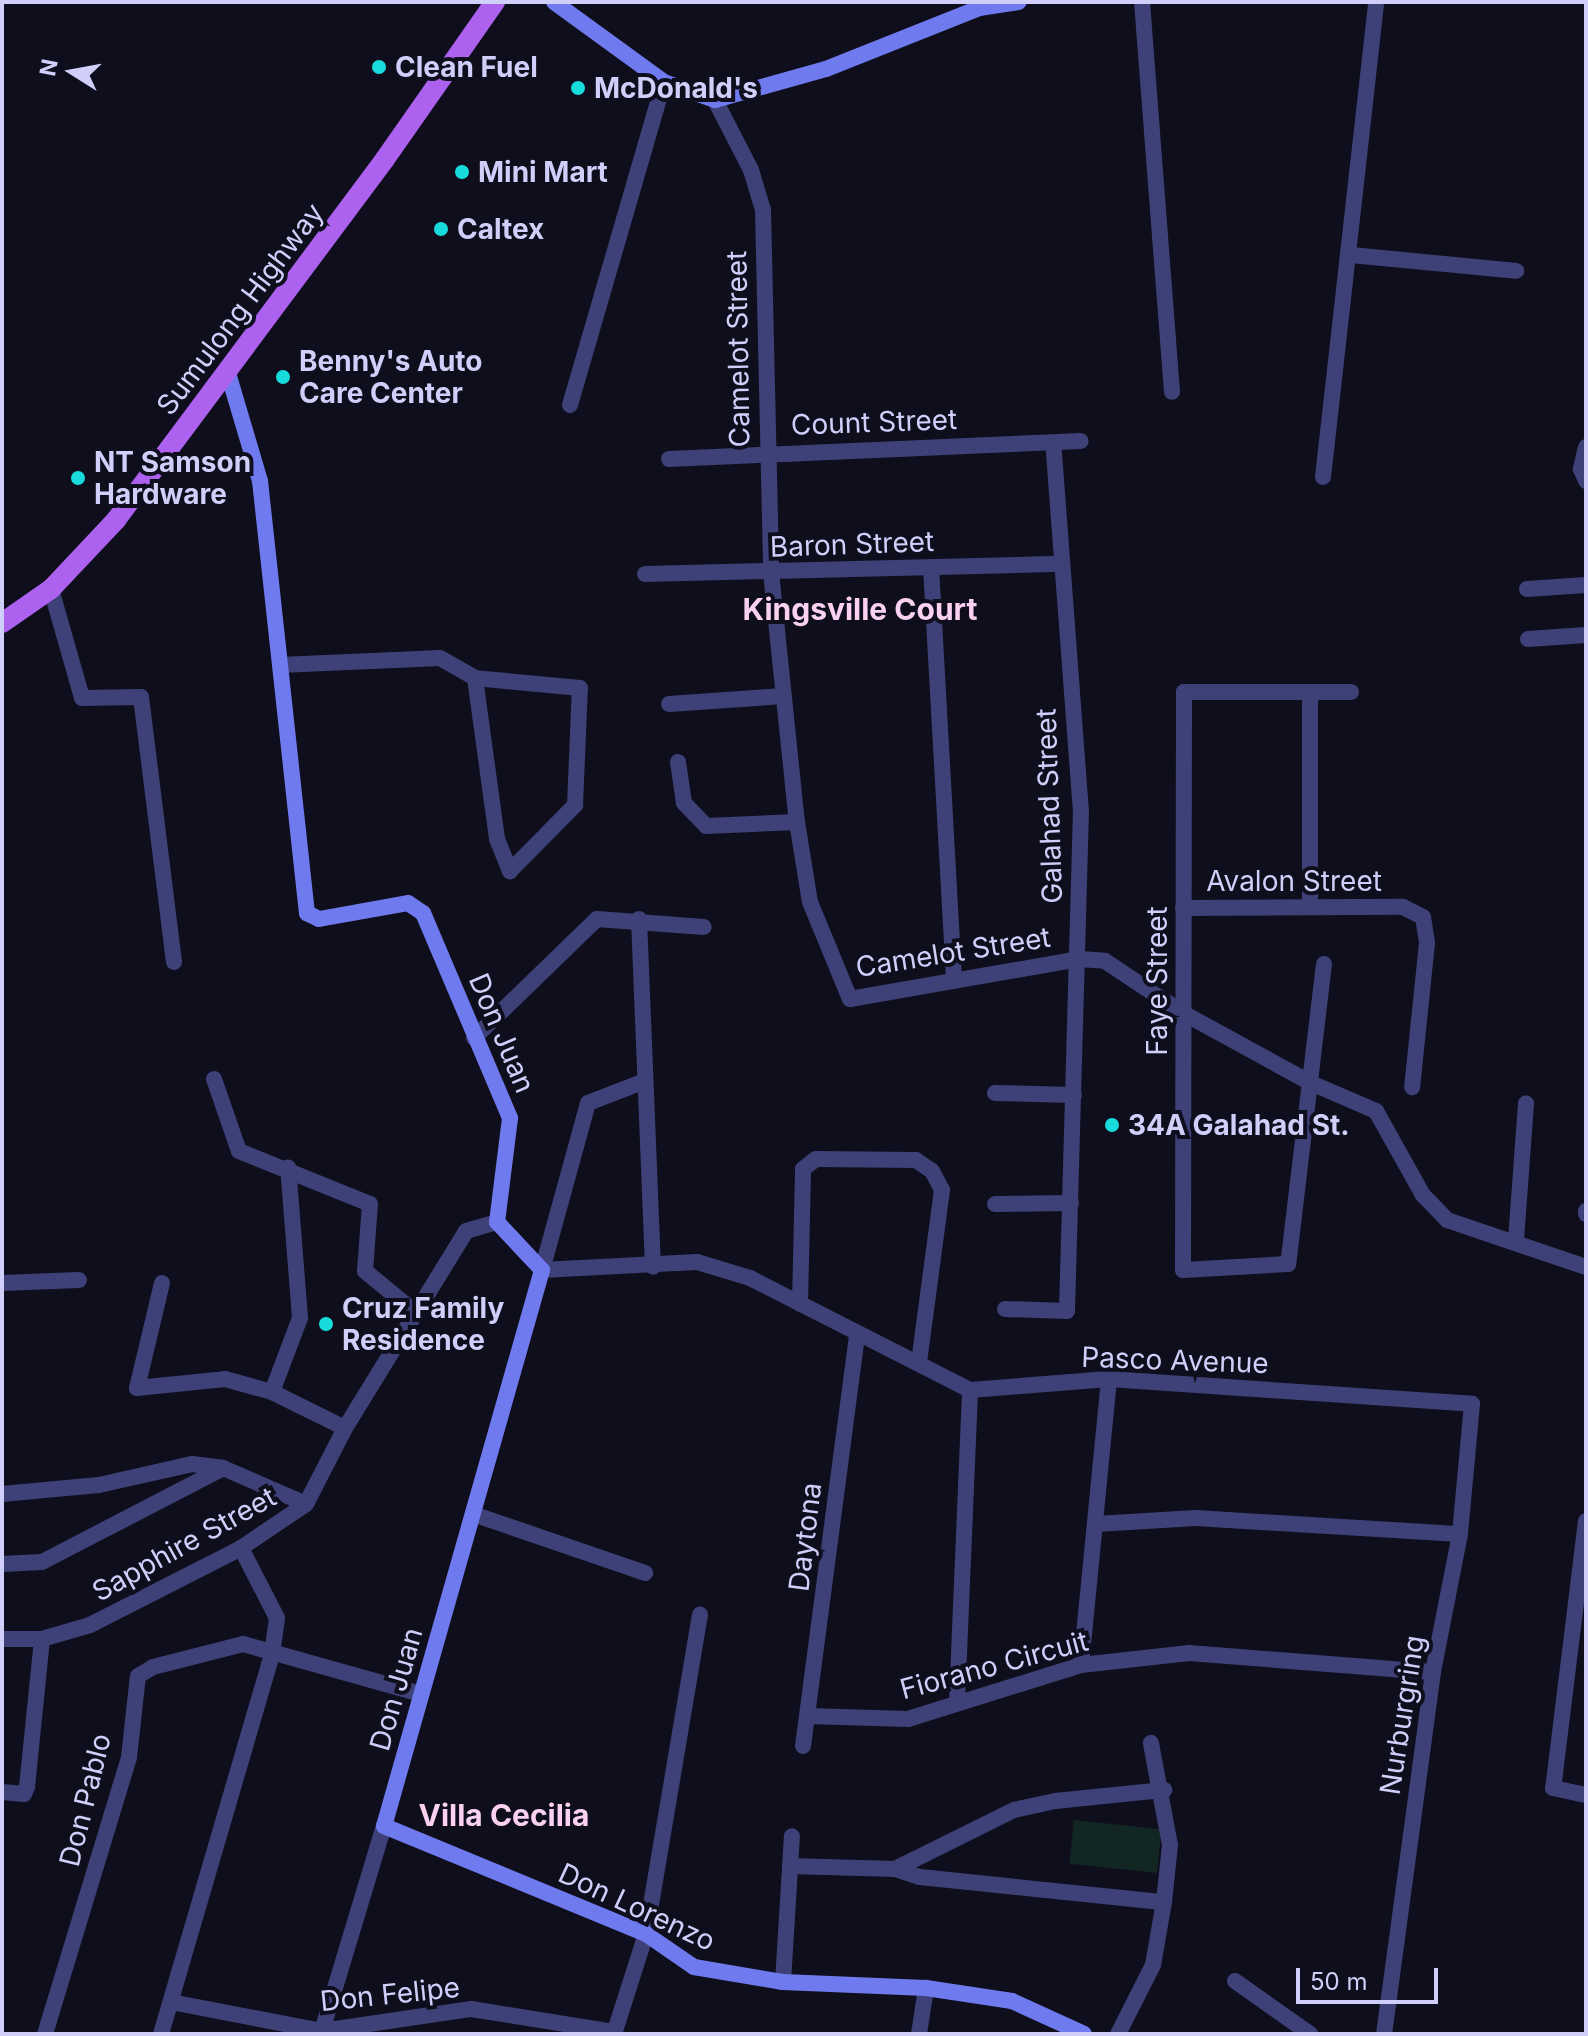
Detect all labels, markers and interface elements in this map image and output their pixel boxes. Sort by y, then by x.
north arrow [32,32,112,112]
place label: Clean Fuel [395,50,538,84]
text: N [34,57,63,78]
marker: Clean Fuel [370,58,388,76]
place label: McDonald's [594,71,758,105]
marker: McDonald's [569,79,587,97]
place label: Mini Mart [478,155,608,189]
marker: Mini Mart [453,163,471,181]
street label: Sumulong Highway [150,197,330,421]
place label: Caltex [457,212,544,246]
marker: Caltex [432,220,450,238]
street label: Camelot Street [719,250,757,448]
place label: Benny's Auto Care Center [299,344,483,410]
marker: Benny's Auto Care Center [274,368,292,386]
street label: Count Street [790,402,958,442]
place label: NT Samson Hardware [94,445,251,511]
marker: NT Samson Hardware [69,469,87,487]
street label: Baron Street [769,524,935,564]
district label: Kingsville Court [743,591,977,627]
street label: Galahad Street [1029,708,1069,904]
street label: Avalon Street [1206,864,1382,898]
street label: Faye Street [1140,906,1174,1056]
street label: Camelot Street [853,920,1053,984]
street label: Don Juan [462,968,542,1098]
place label: 34A Galahad St. [1128,1108,1350,1142]
marker: 34A Galahad St. [1103,1116,1121,1134]
place label: Cruz Family Residence [342,1291,504,1357]
marker: Cruz Family Residence [317,1315,335,1333]
street label: Pasco Avenue [1081,1340,1269,1380]
street label: Sapphire Street [86,1480,282,1608]
street label: Daytona [782,1481,828,1593]
street label: Don Juan [362,1624,430,1754]
street label: Fiorano Circuit [896,1624,1092,1706]
street label: Nurburgring [1373,1633,1431,1797]
street label: Don Pablo [52,1730,118,1870]
district label: Villa Cecilia [419,1797,589,1833]
street label: Don Lorenzo [553,1856,721,1958]
scale bar [1300,1952,1442,2002]
text: 50 m [1310,1967,1368,1996]
street label: Don Felipe [319,1970,461,2018]

